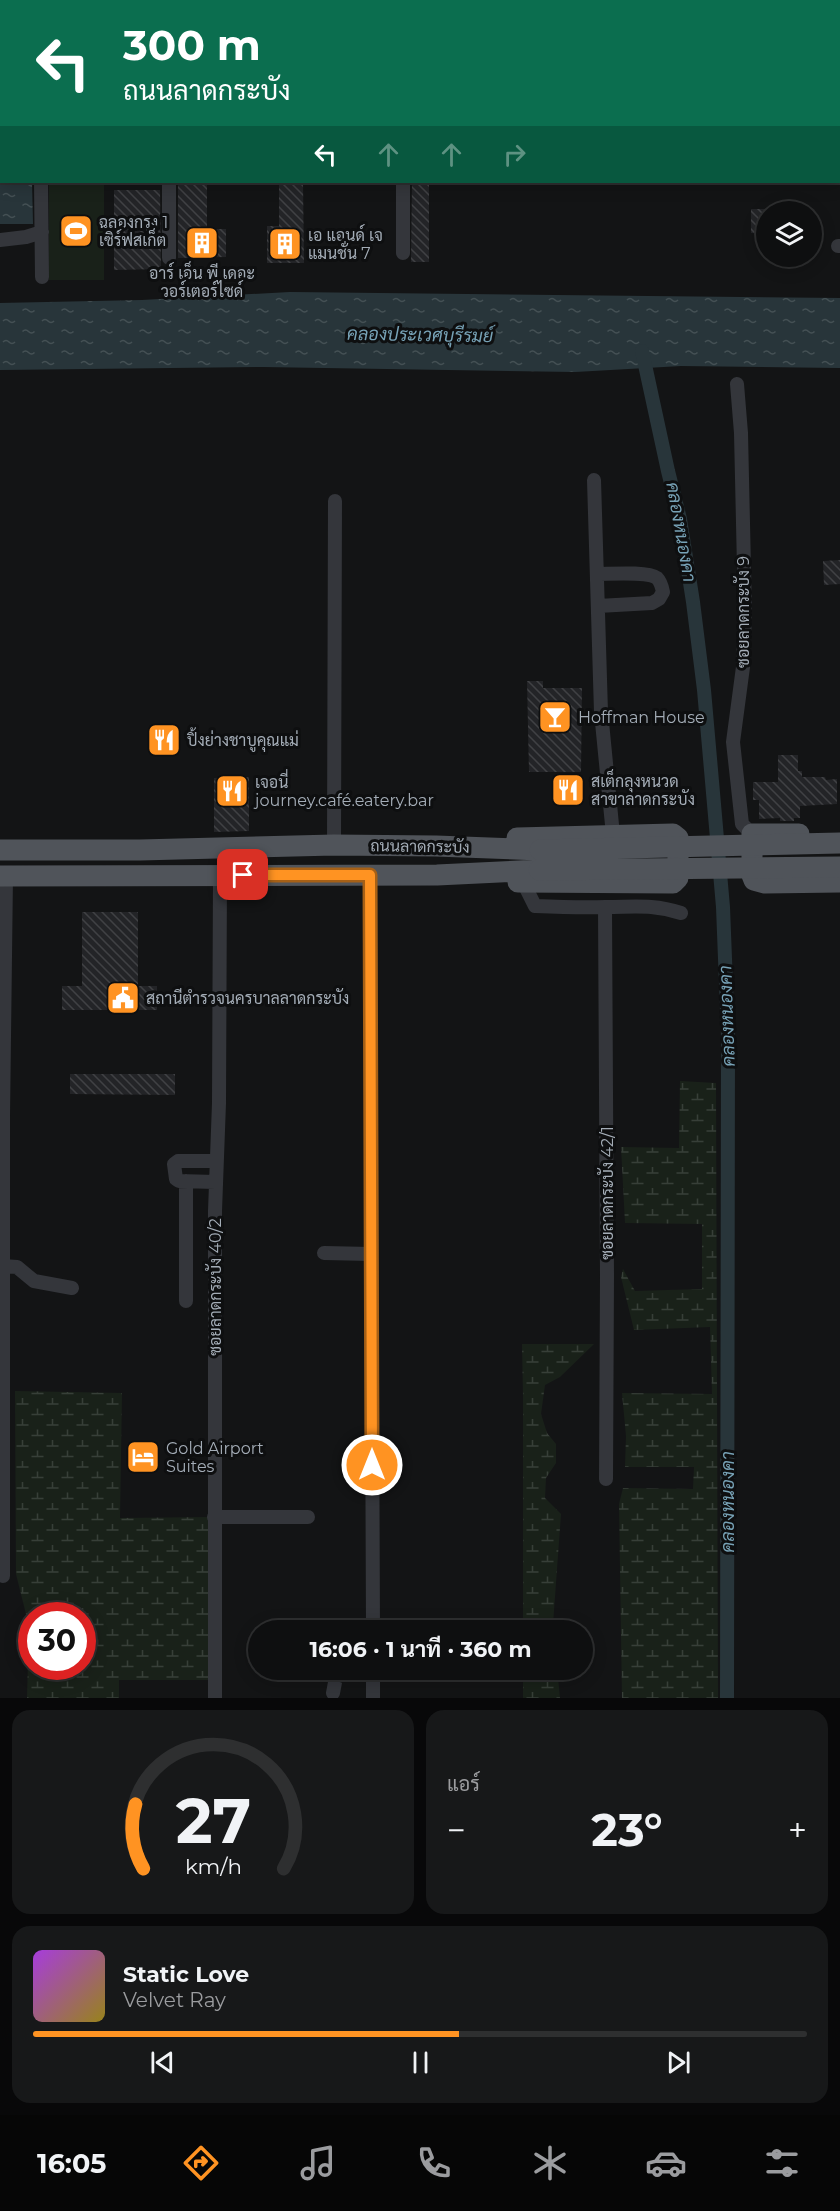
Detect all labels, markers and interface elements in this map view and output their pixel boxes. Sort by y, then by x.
text: 300 m [123,19,261,71]
icon: left [24,24,102,102]
text: ถนนลาดกระบัง [123,74,291,107]
icon: left [309,138,342,171]
icon: ahead [372,138,405,171]
icon: ahead [435,138,468,171]
icon: right [498,138,531,171]
map controls [756,201,822,267]
button: layers [756,201,822,267]
sports icon: ฉลองกรุง 1 เซิร์ฟสเก็ต [58,213,94,249]
place label: ฉลองกรุง 1 เซิร์ฟสเก็ต [99,213,168,250]
place label: เอ แอนด์ เจ แมนชั่น 7 [308,223,383,263]
building icon: อาร์ เอ็น พี เดอะ วอร์เตอร์ไซด์ [184,225,220,261]
building icon: เอ แอนด์ เจ แมนชั่น 7 [267,226,303,262]
place label: อาร์ เอ็น พี เดอะ วอร์เตอร์ไซด์ [149,260,255,301]
water label: คลองประเวศบุรีรมย์ [347,321,496,348]
water label: คลองหนองคา [661,480,701,584]
street label: ซอยลาดกระบัง 9 [733,556,753,668]
bar icon: Hoffman House [537,699,573,735]
place label: Hoffman House [578,708,705,727]
restaurant icon: ปิ้งย่างชาบูคุณแม่ [146,722,182,758]
place label: ปิ้งย่างชาบูคุณแม่ [186,727,299,752]
place label: เจอนี่ journey.café.eatery.bar [253,768,434,810]
place label: สเต็กลุงหนวด สาขาลาดกระบัง [591,768,695,809]
restaurant icon: สเต็กลุงหนวด สาขาลาดกระบัง [550,772,586,808]
restaurant icon: เจอนี่ journey.café.eatery.bar [214,773,250,809]
street label: ถนนลาดกระบัง [370,835,470,857]
pin [217,849,268,900]
icon: arrive [226,858,259,891]
water label: คลองหนองคา [714,965,740,1067]
public building icon: สถานีตำรวจนครบาลลาดกระบัง [105,980,141,1016]
place label: สถานีตำรวจนครบาลลาดกระบัง [146,987,349,1008]
street label: ซอยลาดกระบัง 42/1 [597,1126,617,1260]
street label: ซอยลาดกระบัง 40/2 [205,1218,225,1356]
position arrow [340,1433,404,1497]
hotel icon: Gold Airport Suites [125,1439,161,1475]
place label: Gold Airport Suites [166,1439,264,1476]
water label: คลองหนองคา [717,1451,739,1553]
speed limit sign: 30 [18,1602,96,1680]
text: 16:06 · 1 นาที · 360 m [309,1636,532,1663]
text: แอร์ [447,1772,480,1796]
text: 27 [175,1783,251,1859]
text: 23° [591,1802,663,1857]
text: − [447,1810,466,1850]
text: + [788,1810,807,1850]
text: km/h [184,1853,242,1879]
text: Static Love [123,1961,249,1988]
text: Velvet Ray [123,1988,226,2012]
icon: previous [146,2046,179,2079]
icon: pause [404,2046,437,2079]
icon: next [662,2046,695,2079]
icon: directions [180,2142,222,2184]
icon: music [297,2142,339,2184]
icon: phone [413,2142,455,2184]
icon: climate [529,2142,571,2184]
icon: car [645,2142,687,2184]
icon: filters [761,2142,803,2184]
text: 16:05 [37,2147,106,2180]

